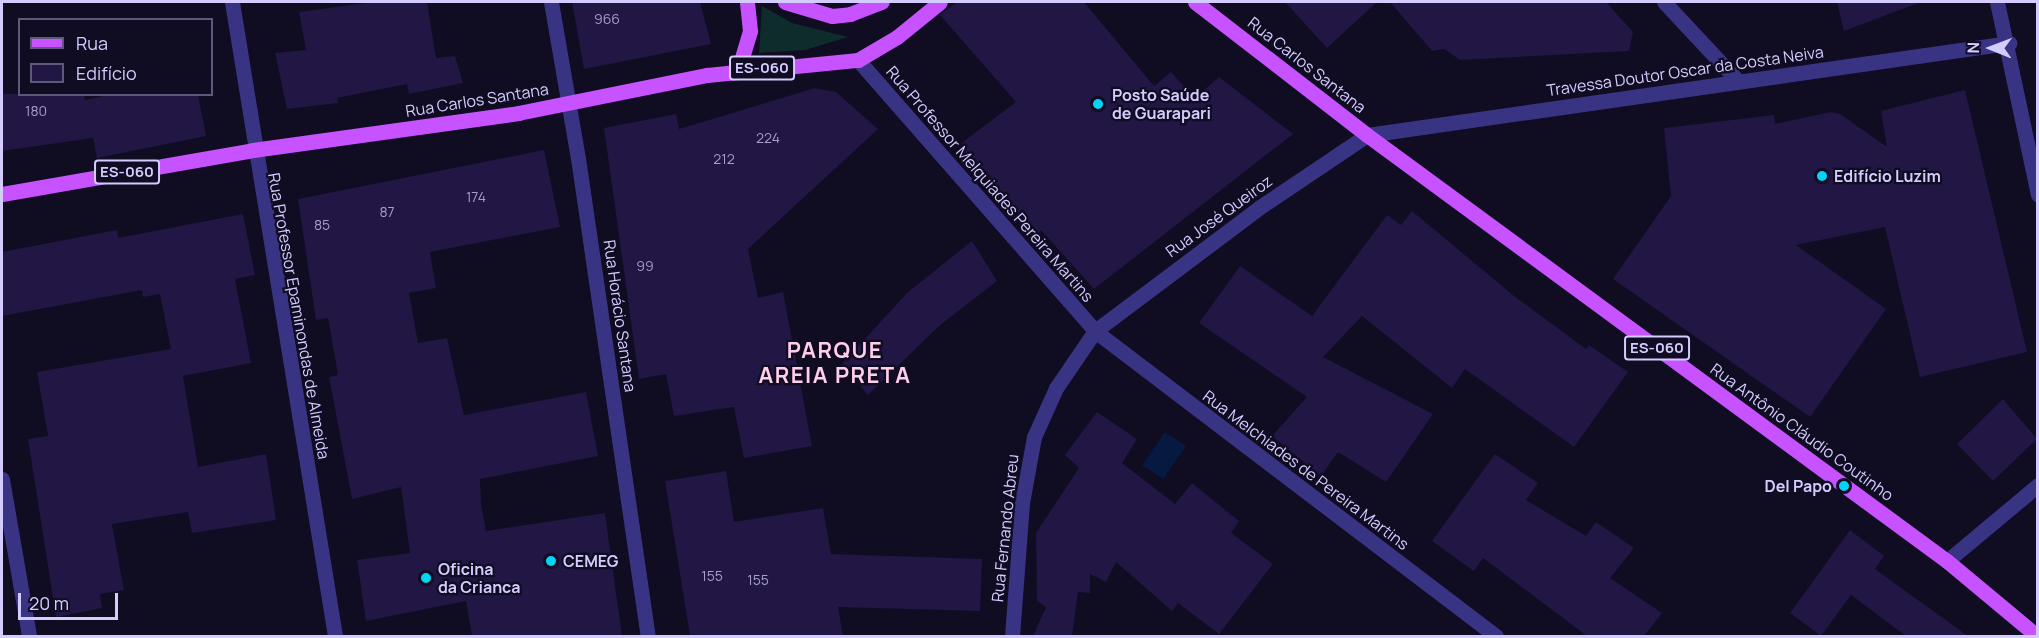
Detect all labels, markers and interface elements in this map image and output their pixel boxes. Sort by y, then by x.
house number: 966 [594,11,620,27]
street label: Rua Carlos Santana [1244,13,1370,117]
legend [18,18,213,96]
north arrow [1961,18,2021,78]
text: Rua [76,31,108,55]
street label: Travessa Doutor Oscar da Costa Neiva [1545,42,1825,100]
text: N [1962,42,1984,54]
road number: ES-060 [729,56,795,80]
text: Edifício [76,61,137,85]
street label: Rua Professor Melquiades Pereira Martins [882,62,1098,306]
street label: Rua Carlos Santana [404,79,550,121]
place label: Posto Saúde de Guarapari [1112,85,1211,123]
marker: Posto Saúde de Guarapari [1089,95,1107,113]
house number: 180 [25,103,47,119]
house number: 224 [756,130,780,146]
house number: 212 [713,151,735,167]
road number: ES-060 [94,160,160,184]
place label: Edifício Luzim [1834,166,1941,186]
marker: Edifício Luzim [1815,169,1829,183]
street label: Rua Professor Epaminondas de Almeida [264,171,334,461]
street label: Rua José Queiroz [1162,171,1276,261]
house number: 174 [466,189,486,205]
house number: 87 [379,204,395,220]
house number: 85 [314,217,330,233]
street label: Rua Horácio Santana [600,239,640,393]
house number: 99 [636,258,654,274]
road number: ES-060 [1624,336,1690,360]
district label: PARQUE AREIA PRETA [758,337,912,388]
street label: Rua Antônio Cláudio Coutinho [1707,359,1897,505]
street label: Rua Melchiades de Pereira Martins [1199,386,1413,554]
street label: Rua Fernando Abreu [988,453,1022,603]
place label: Del Papo [1765,476,1832,496]
marker: Del Papo [1837,479,1851,493]
place label: CEMEG [563,551,618,571]
marker: CEMEG [544,554,558,568]
place label: Oficina da Crianca [438,559,520,597]
house number: 155 [701,568,723,584]
marker: Oficina da Crianca [419,571,433,585]
house number: 155 [747,572,769,588]
scale bar [21,581,122,619]
text: 20 m [29,591,69,615]

